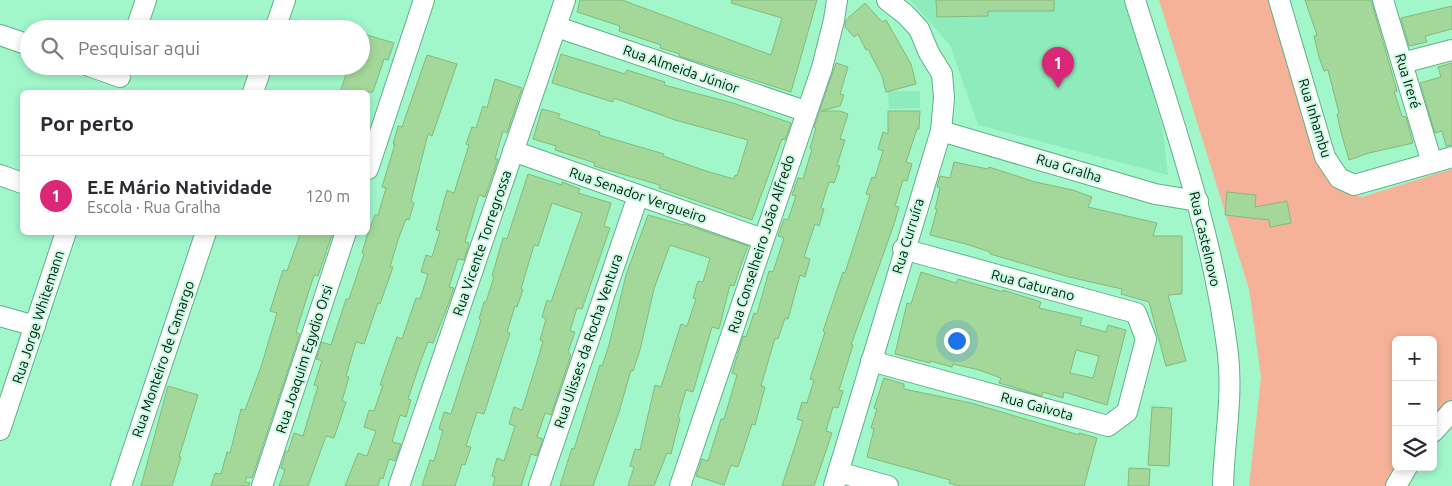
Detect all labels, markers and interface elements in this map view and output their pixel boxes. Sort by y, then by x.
search box [20,20,370,75]
icon: search [38,34,66,62]
text: Pesquisar aqui [78,37,200,59]
street label: Rua Almeida Júnior [621,42,742,97]
pin: 1 [1042,47,1074,88]
street label: Rua Ireré [1392,52,1424,110]
street label: Rua Inhambu [1295,76,1335,160]
text: Por perto [40,111,134,135]
street label: Rua Gralha [1034,150,1104,186]
street label: Rua Conselheiro João Alfredo [725,153,797,335]
street label: Rua Senador Vergueiro [567,164,709,226]
street label: Rua Vicente Torregrossa [450,168,514,318]
text: E.E Mário Natividade [87,176,272,198]
text: 1 [51,187,61,205]
text: 120 m [305,187,350,205]
street label: Rua Castelnovo [1186,190,1224,288]
street label: Rua Curruíra [889,196,927,276]
text: Escola · Rua Gralha [87,198,221,216]
street label: Rua Jorge Whitemann [9,248,67,386]
street label: Rua Ulisses da Rocha Ventura [551,252,625,430]
street label: Rua Gaturano [990,266,1076,304]
street label: Rua Monteiro de Camargo [129,279,197,439]
street label: Rua Joaquim Egydio Orsi [272,283,336,435]
your location [944,328,970,354]
map controls [1392,336,1437,471]
button: + [1392,336,1437,381]
button: − [1392,381,1437,426]
street label: Rua Gaivota [999,389,1075,423]
button: layers [1392,426,1437,471]

